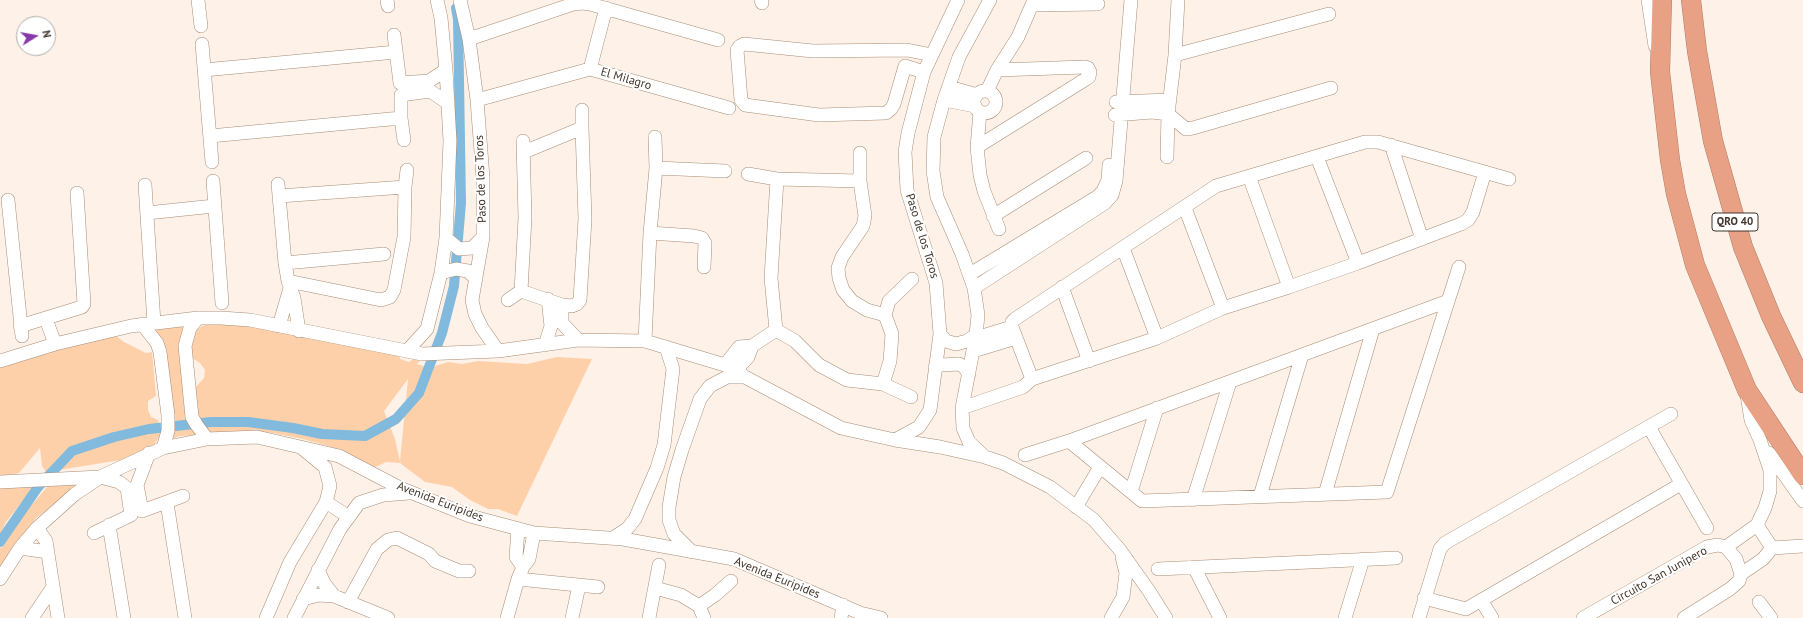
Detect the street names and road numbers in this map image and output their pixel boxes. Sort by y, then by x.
street label: El Milagro [599,65,653,93]
street label: Paso de los Toros [472,135,490,223]
street label: Paso de los Toros [902,192,942,280]
road number: QRO 40 [1712,213,1758,231]
street label: Avenida Euripides [395,479,485,525]
street label: Circuito San Junipero [1608,544,1710,608]
street label: Avenida Euripides [732,554,822,602]

